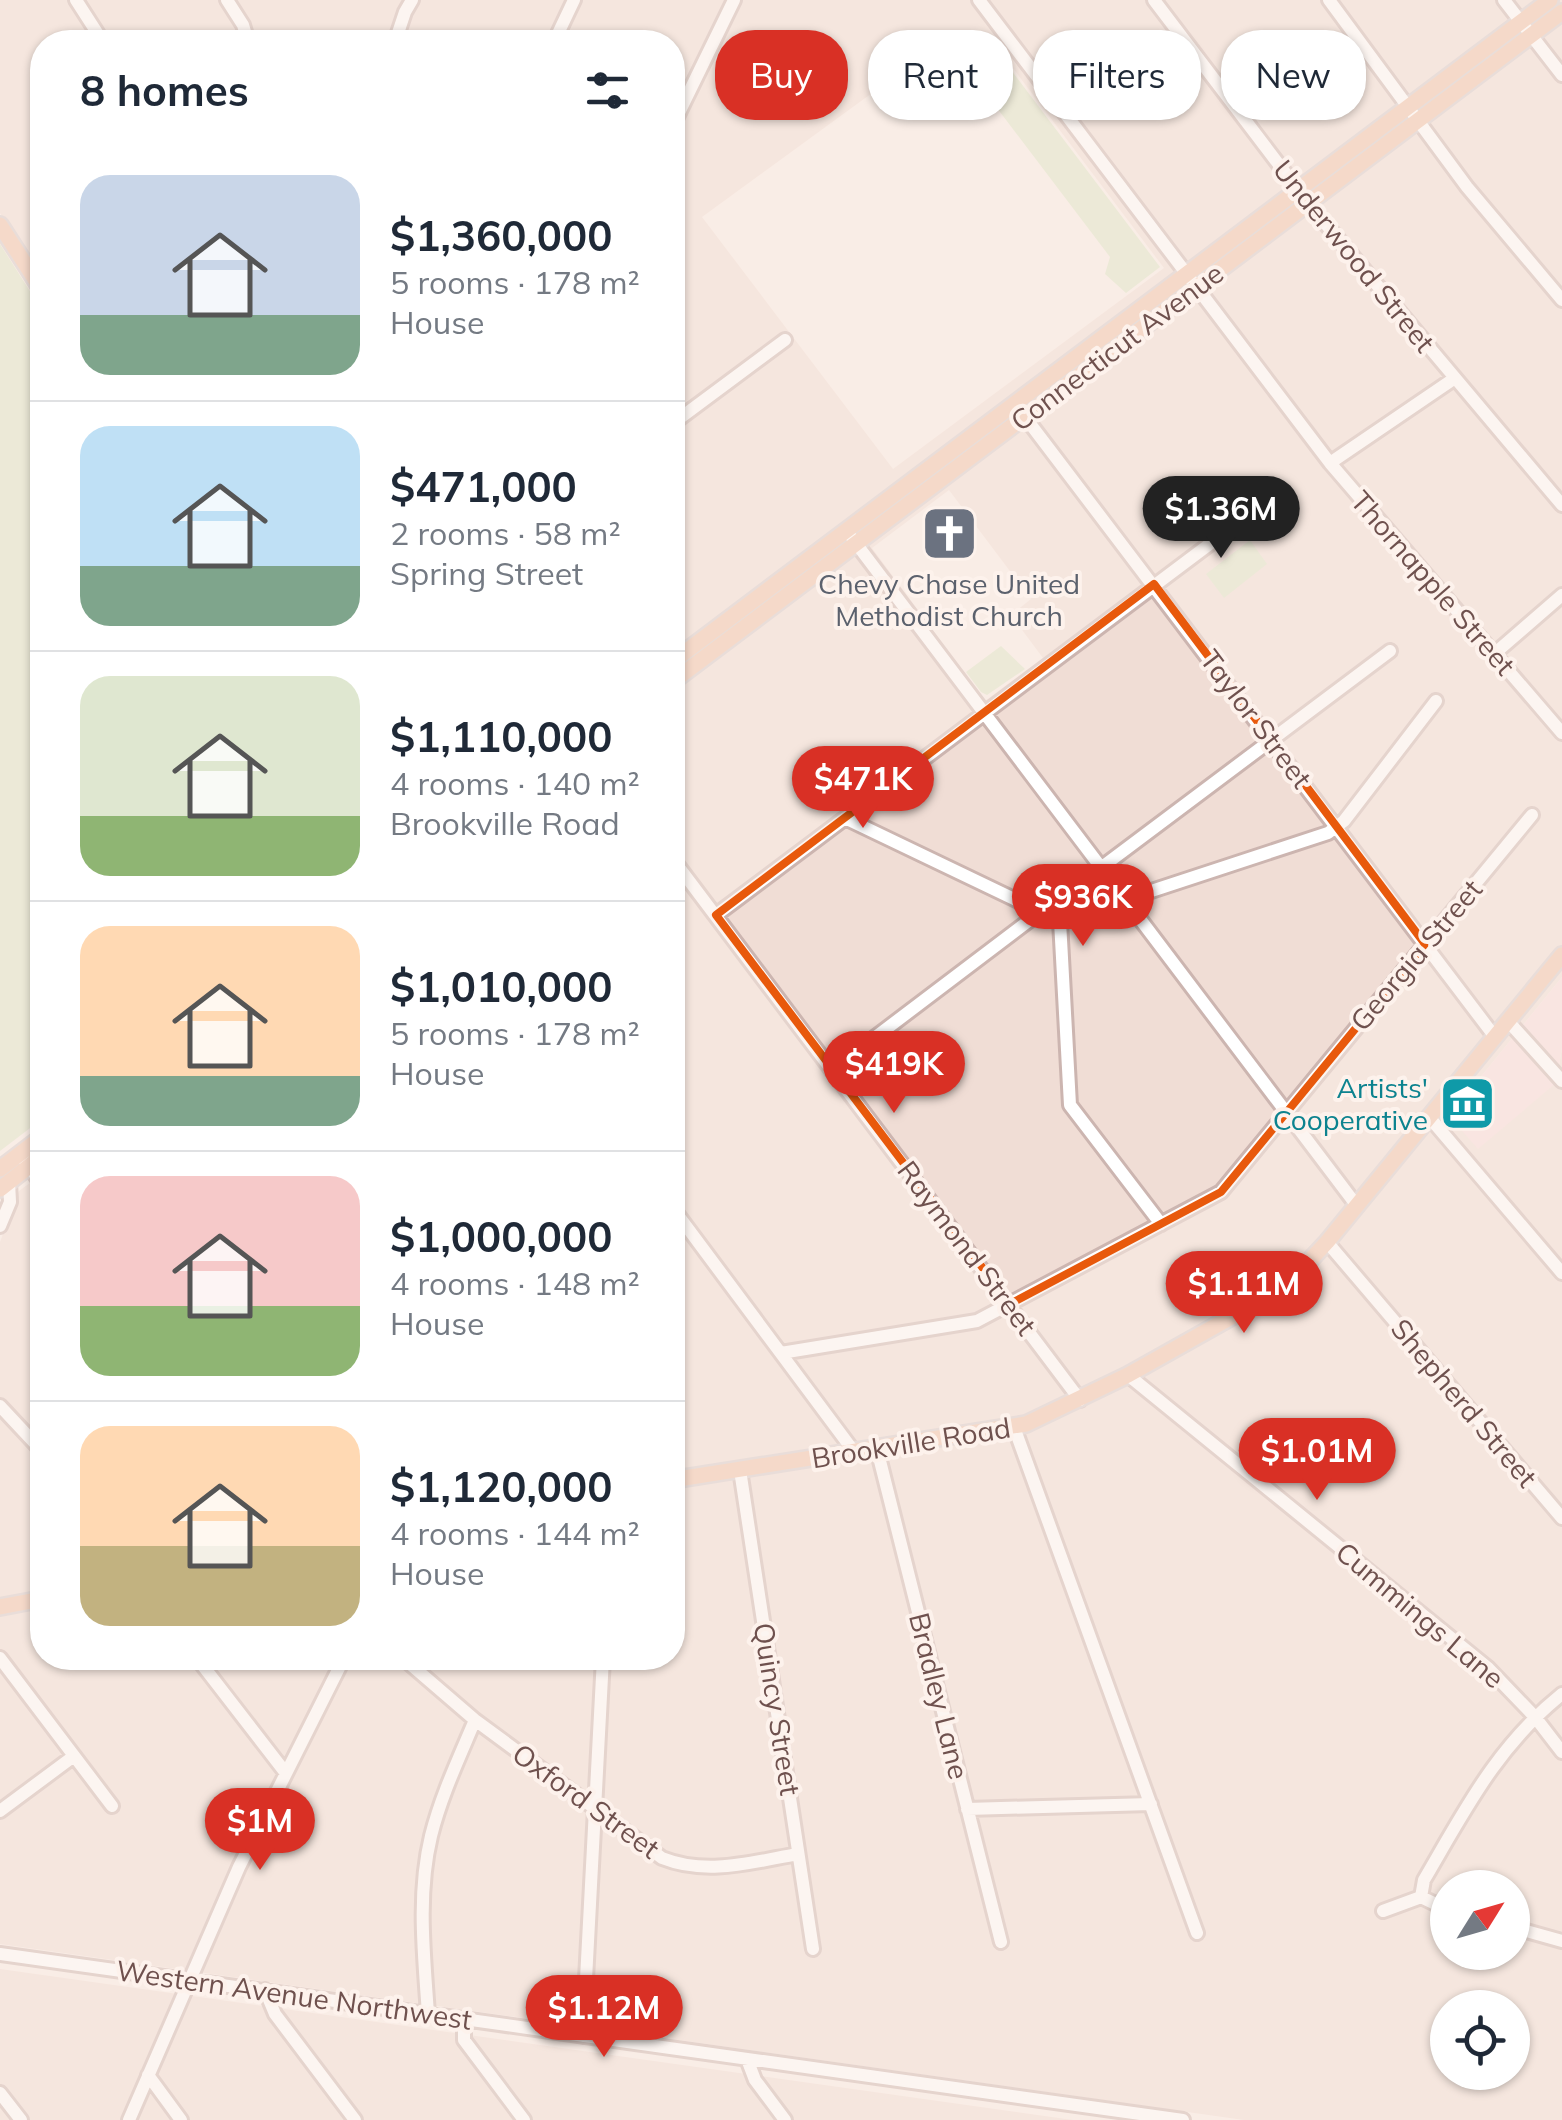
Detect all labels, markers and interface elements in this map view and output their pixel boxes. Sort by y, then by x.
chip: Buy [715,30,848,120]
chip: Rent [868,30,1013,120]
chip: Filters [1033,30,1201,120]
chip: New [1221,30,1366,120]
icon: filters [580,63,635,118]
text: 8 homes [80,64,249,117]
street label: Underwood Street [1266,152,1443,359]
text: $1,360,000 [390,209,612,262]
icon: home [160,215,280,335]
street label: Connecticut Avenue [1003,255,1230,438]
text: 5 rooms · 178 m² [390,262,640,302]
text: House [390,302,485,342]
text: $471,000 [390,460,577,513]
icon: home [160,466,280,586]
pin: $1.36M [1140,476,1302,561]
street label: Thornapple Street [1344,483,1523,682]
text: $1.36M [1165,488,1277,528]
church icon: Chevy Chase United Methodist Church [919,503,979,563]
text: 2 rooms · 58 m² [390,513,621,553]
text: Spring Street [390,553,583,593]
place label: Chevy Chase United Methodist Church [818,566,1080,633]
street label: Taylor Street [1193,643,1320,795]
text: $1,110,000 [390,710,612,763]
icon: home [160,716,280,836]
pin: $471K [793,746,933,831]
text: $471K [814,758,912,798]
text: 4 rooms · 140 m² [390,763,640,803]
text: Brookville Road [390,803,620,843]
pin: $936K [1013,864,1153,949]
street label: Georgia Street [1342,872,1489,1037]
text: $936K [1034,876,1132,916]
text: $1,010,000 [390,960,612,1013]
icon: home [160,966,280,1086]
text: 5 rooms · 178 m² [390,1013,640,1053]
pin: $419K [824,1031,964,1116]
text: $419K [845,1043,943,1083]
text: House [390,1053,485,1093]
place label: Artists' Cooperative [1273,1070,1428,1137]
museum icon: Artists' Cooperative [1437,1074,1497,1134]
street label: Raymond Street [890,1154,1044,1342]
text: $1,000,000 [390,1210,612,1263]
icon: home [160,1216,280,1336]
pin: $1.11M [1163,1251,1325,1336]
text: 4 rooms · 148 m² [390,1263,640,1303]
text: $1.11M [1188,1263,1300,1303]
text: House [390,1303,485,1343]
street label: Shepherd Street [1384,1311,1545,1494]
street label: Brookville Road [809,1409,1013,1476]
pin: $1.01M [1236,1418,1398,1503]
text: $1.01M [1261,1430,1373,1470]
text: $1,120,000 [390,1460,612,1513]
icon: home [160,1466,280,1586]
text: 4 rooms · 144 m² [390,1513,640,1553]
street label: Cummings Lane [1329,1534,1512,1695]
text: House [390,1553,485,1593]
street label: Bradley Lane [902,1609,977,1783]
street label: Quincy Street [747,1620,808,1798]
street label: Oxford Street [506,1736,667,1866]
pin: $1M [212,1788,308,1873]
text: $1M [227,1800,293,1840]
north arrow [1430,1870,1530,1970]
map controls [1430,1870,1530,2090]
street label: Western Avenue Northwest [114,1952,474,2037]
pin: $1.12M [523,1975,685,2060]
text: $1.12M [548,1987,660,2027]
button: locate [1430,1990,1530,2090]

